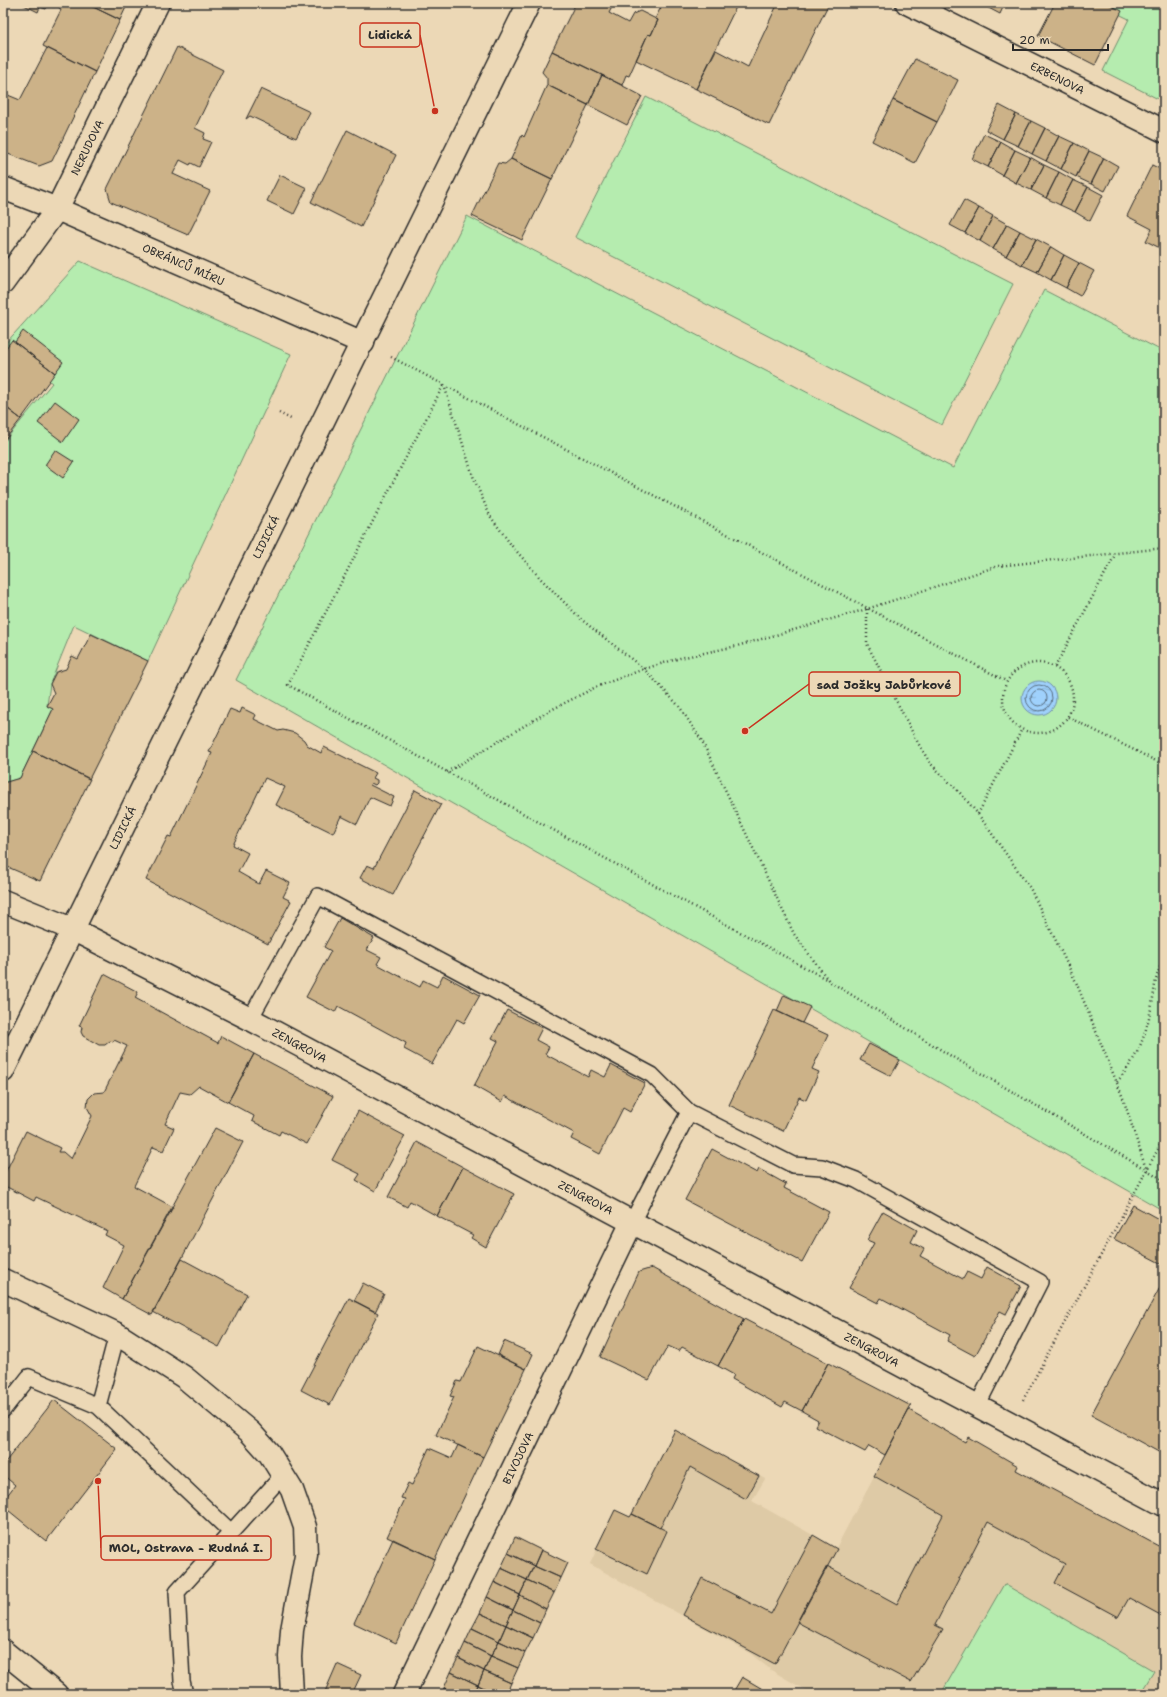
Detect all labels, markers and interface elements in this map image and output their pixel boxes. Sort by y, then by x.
callout: Lidická [360,23,420,47]
scale bar [1013,26,1108,52]
text: Lidická [368,27,413,43]
text: 20 m [1019,32,1050,48]
street label: ERBENOVA [1028,59,1087,98]
street label: NERUDOVA [68,118,108,178]
street label: OBRÁNCŮ MÍRU [140,240,227,289]
street label: LIDICKÁ [249,513,283,562]
callout: sad Jožky Jabůrkové [809,672,960,696]
text: sad Jožky Jabůrkové [817,677,951,693]
street label: LIDICKÁ [106,804,140,852]
street label: ZENGROVA [269,1025,329,1066]
street label: ZENGROVA [555,1177,615,1219]
street label: ZENGROVA [841,1329,901,1371]
street label: BIVOJOVA [499,1430,537,1487]
callout: MOL, Ostrava - Rudná I. [101,1536,271,1560]
text: MOL, Ostrava - Rudná I. [109,1540,263,1556]

